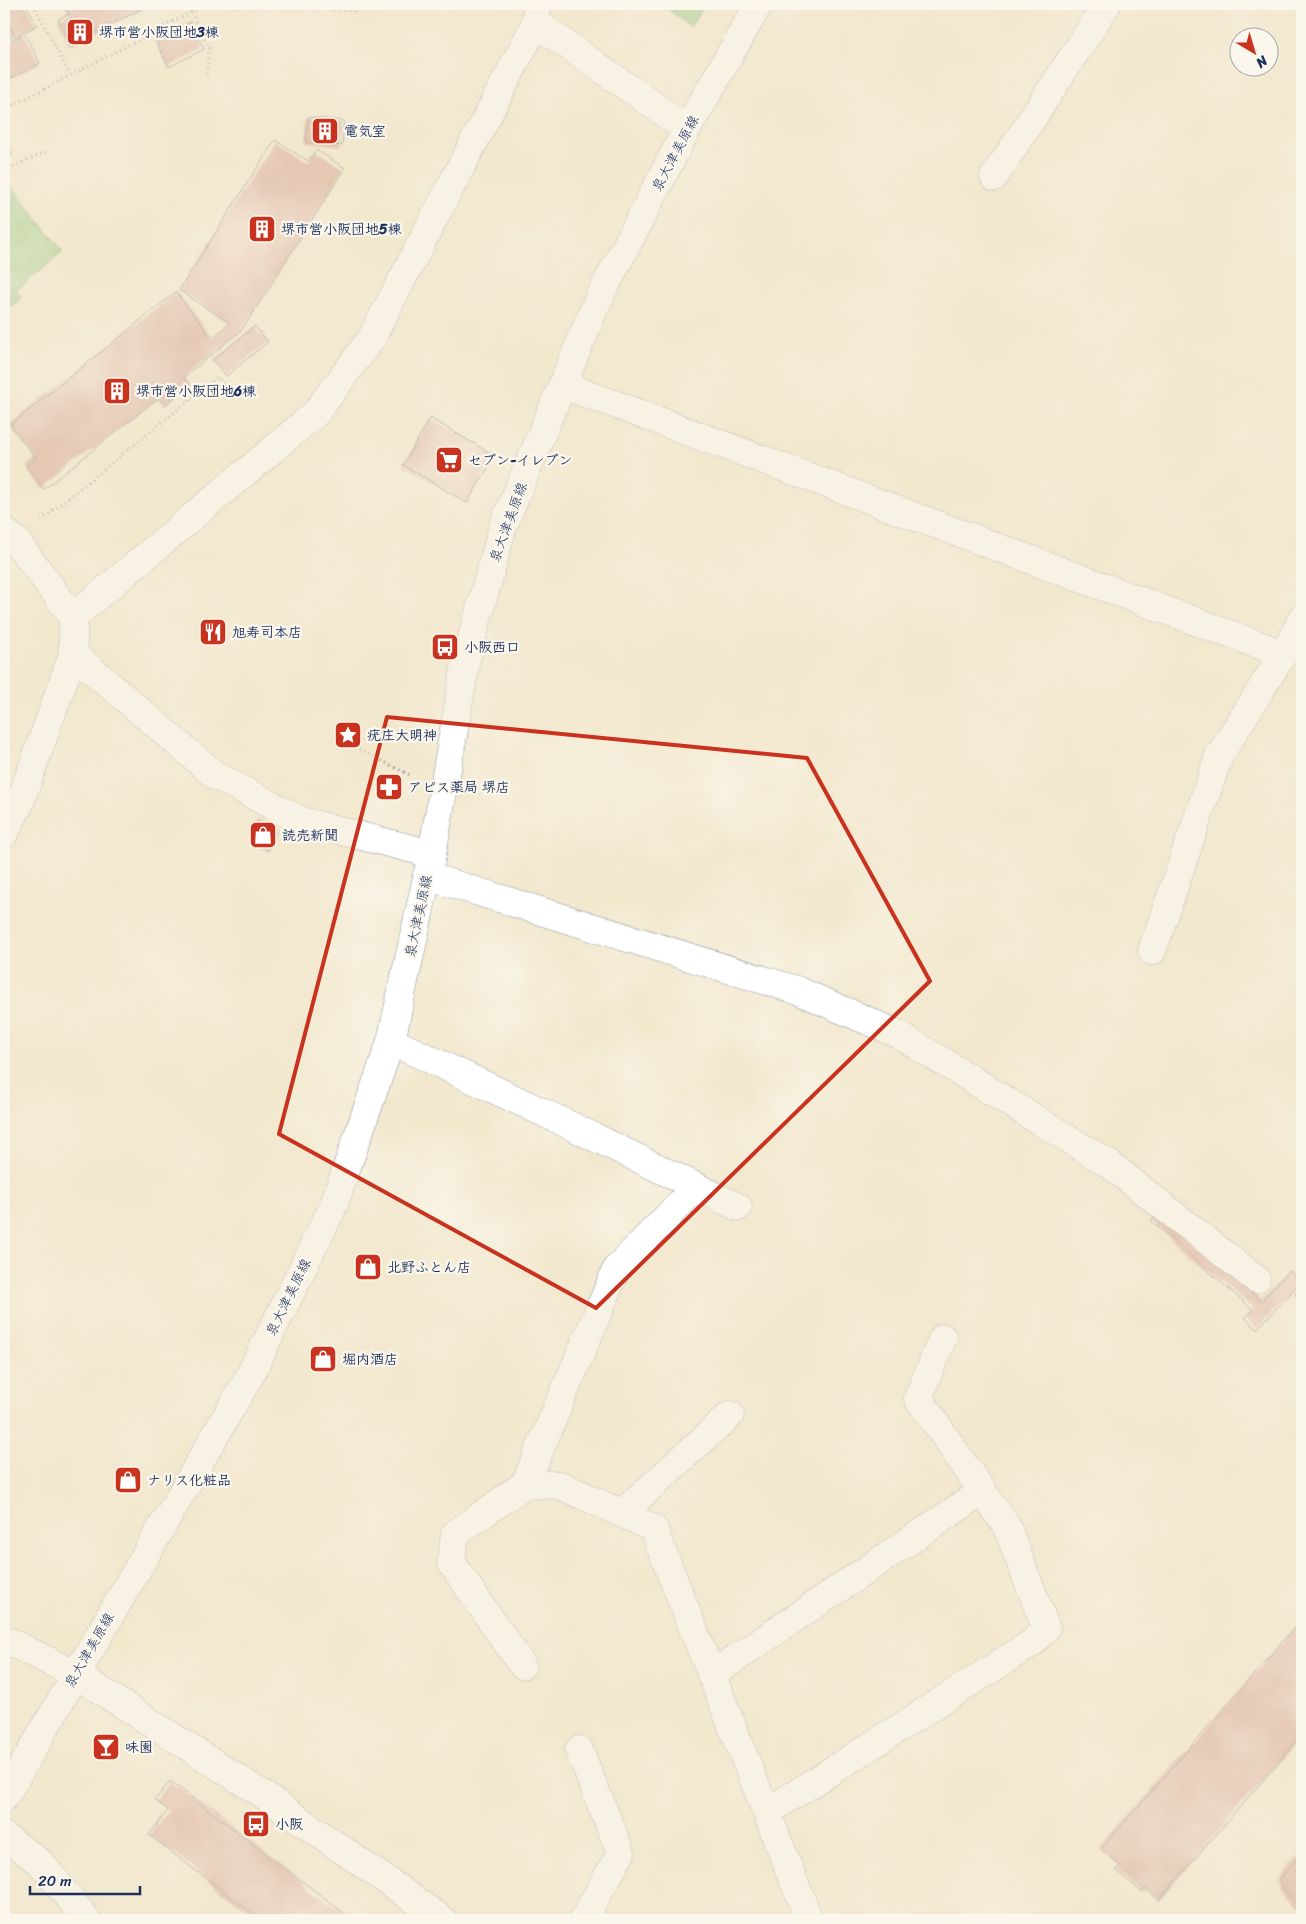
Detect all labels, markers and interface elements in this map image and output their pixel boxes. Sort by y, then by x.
building icon: 堺市営小阪団地3棟 [65,17,95,47]
place label: 堺市営小阪団地3棟 [99,20,220,45]
north arrow [1228,28,1278,78]
text: N [1250,48,1274,75]
street label: 泉大津美原線 [645,110,706,196]
building icon: 電気室 [310,116,340,146]
place label: 電気室 [344,119,386,144]
building icon: 堺市営小阪団地5棟 [247,214,277,244]
place label: 堺市営小阪団地5棟 [281,217,403,242]
building icon: 堺市営小阪団地6棟 [102,376,132,406]
place label: 堺市営小阪団地6棟 [136,379,257,404]
supermarket icon: セブン-イレブン [434,445,464,475]
place label: セブン-イレブン [468,448,573,473]
street label: 泉大津美原線 [482,478,535,566]
restaurant icon: 旭寿司本店 [198,617,228,647]
place label: 旭寿司本店 [232,620,302,645]
bus stop icon: 小阪西口 [430,632,460,662]
place label: 小阪西口 [464,635,520,660]
place icon: 疣庄大明神 [333,720,363,750]
place label: 疣庄大明神 [367,723,437,748]
pharmacy icon: アピス薬局 堺店 [374,772,404,802]
place label: アピス薬局 堺店 [408,775,510,800]
shop icon: 読売新聞 [248,820,278,850]
place label: 読売新聞 [282,823,338,848]
street label: 泉大津美原線 [398,872,439,960]
shop icon: 北野ふとん店 [353,1252,383,1282]
street label: 泉大津美原線 [259,1254,318,1340]
place label: 北野ふとん店 [387,1255,471,1280]
shop icon: 堀内酒店 [308,1344,338,1374]
place label: 堀内酒店 [342,1347,398,1372]
shop icon: ナリス化粧品 [113,1465,143,1495]
place label: ナリス化粧品 [147,1468,231,1493]
street label: 泉大津美原線 [58,1608,121,1693]
bar icon: 味園 [91,1732,121,1762]
place label: 味園 [125,1735,153,1760]
bus stop icon: 小阪 [241,1809,271,1839]
place label: 小阪 [275,1812,303,1837]
scale bar [30,1864,140,1896]
text: 20 m [38,1868,72,1894]

